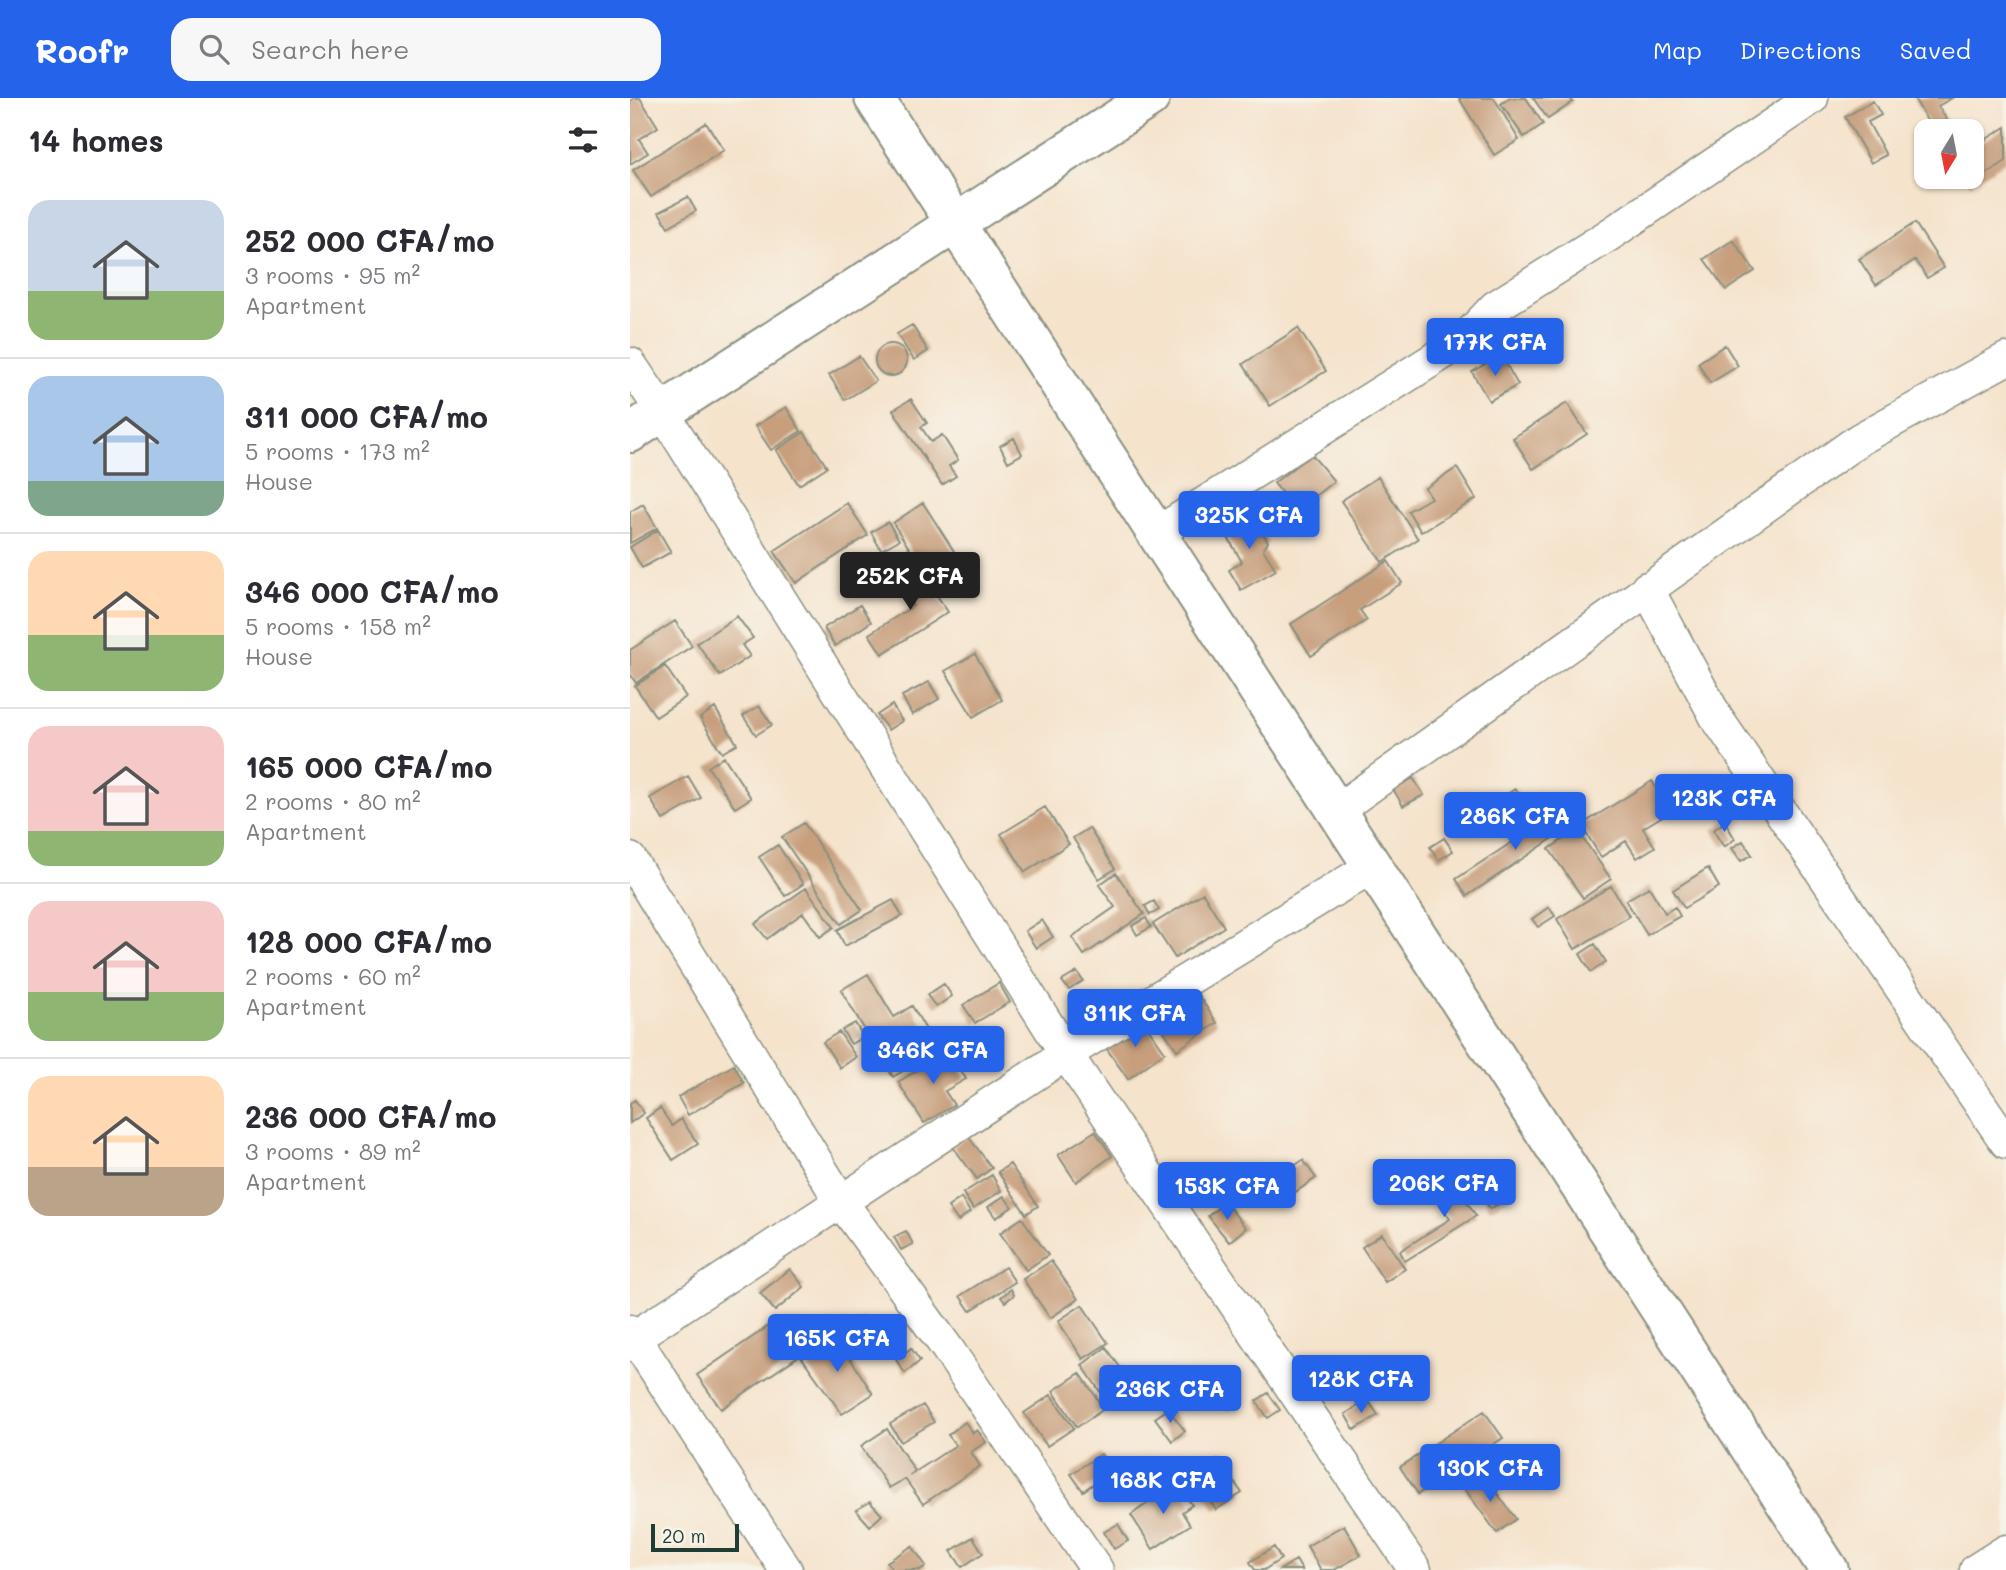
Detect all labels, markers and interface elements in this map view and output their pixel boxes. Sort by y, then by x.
search box [171,18,661,81]
text: Roofr [35,28,129,71]
icon: search [195,30,233,68]
text: Search here [251,32,409,66]
text: Map [1653,34,1702,65]
text: Directions [1740,34,1862,65]
text: Saved [1900,34,1971,65]
north arrow [1914,119,1984,189]
map controls [1914,119,1984,189]
text: 14 homes [28,120,164,160]
icon: filters [564,121,602,159]
text: 252 000 CFA/mo [245,220,494,260]
icon: home [84,228,168,312]
text: 3 rooms · 95 m² [245,260,420,290]
text: Apartment [245,290,367,320]
pin: 177K CFA [1423,318,1567,378]
text: 177K CFA [1443,326,1547,356]
text: 311 000 CFA/mo [245,396,488,436]
icon: home [84,404,168,488]
text: 5 rooms · 173 m² [245,436,430,466]
text: House [245,466,313,496]
pin: 325K CFA [1177,491,1321,551]
text: 325K CFA [1194,499,1304,529]
pin: 252K CFA [838,552,982,612]
text: 252K CFA [856,560,964,590]
text: 346 000 CFA/mo [245,571,499,611]
icon: home [84,579,168,663]
text: 5 rooms · 158 m² [245,611,431,641]
text: House [245,641,313,671]
text: 165 000 CFA/mo [245,746,492,786]
icon: home [84,754,168,838]
pin: 123K CFA [1652,774,1796,834]
text: 123K CFA [1671,782,1777,812]
text: 2 rooms · 80 m² [245,786,421,816]
pin: 286K CFA [1443,792,1587,852]
text: 286K CFA [1460,800,1570,830]
text: Apartment [245,816,367,846]
text: 128 000 CFA/mo [245,921,492,961]
icon: home [84,929,168,1013]
text: 2 rooms · 60 m² [245,961,421,991]
pin: 311K CFA [1063,990,1207,1049]
text: Apartment [245,991,367,1021]
text: 311K CFA [1083,997,1187,1027]
pin: 346K CFA [861,1026,1005,1086]
text: 346K CFA [877,1034,989,1064]
text: 236 000 CFA/mo [245,1096,496,1136]
icon: home [84,1104,168,1188]
text: 3 rooms · 89 m² [245,1136,421,1166]
pin: 206K CFA [1372,1160,1516,1219]
pin: 153K CFA [1155,1162,1299,1222]
text: Apartment [245,1166,367,1196]
text: 206K CFA [1389,1167,1499,1197]
text: 153K CFA [1174,1170,1280,1200]
pin: 165K CFA [765,1314,909,1374]
text: 165K CFA [784,1322,890,1352]
pin: 128K CFA [1289,1356,1433,1415]
text: 128K CFA [1308,1363,1414,1393]
pin: 236K CFA [1098,1366,1242,1425]
text: 236K CFA [1115,1373,1225,1403]
pin: 130K CFA [1418,1444,1562,1504]
text: 130K CFA [1436,1452,1544,1482]
pin: 168K CFA [1091,1456,1235,1516]
text: 168K CFA [1109,1464,1217,1494]
scale bar [651,1521,738,1553]
text: 20 m [662,1523,706,1548]

